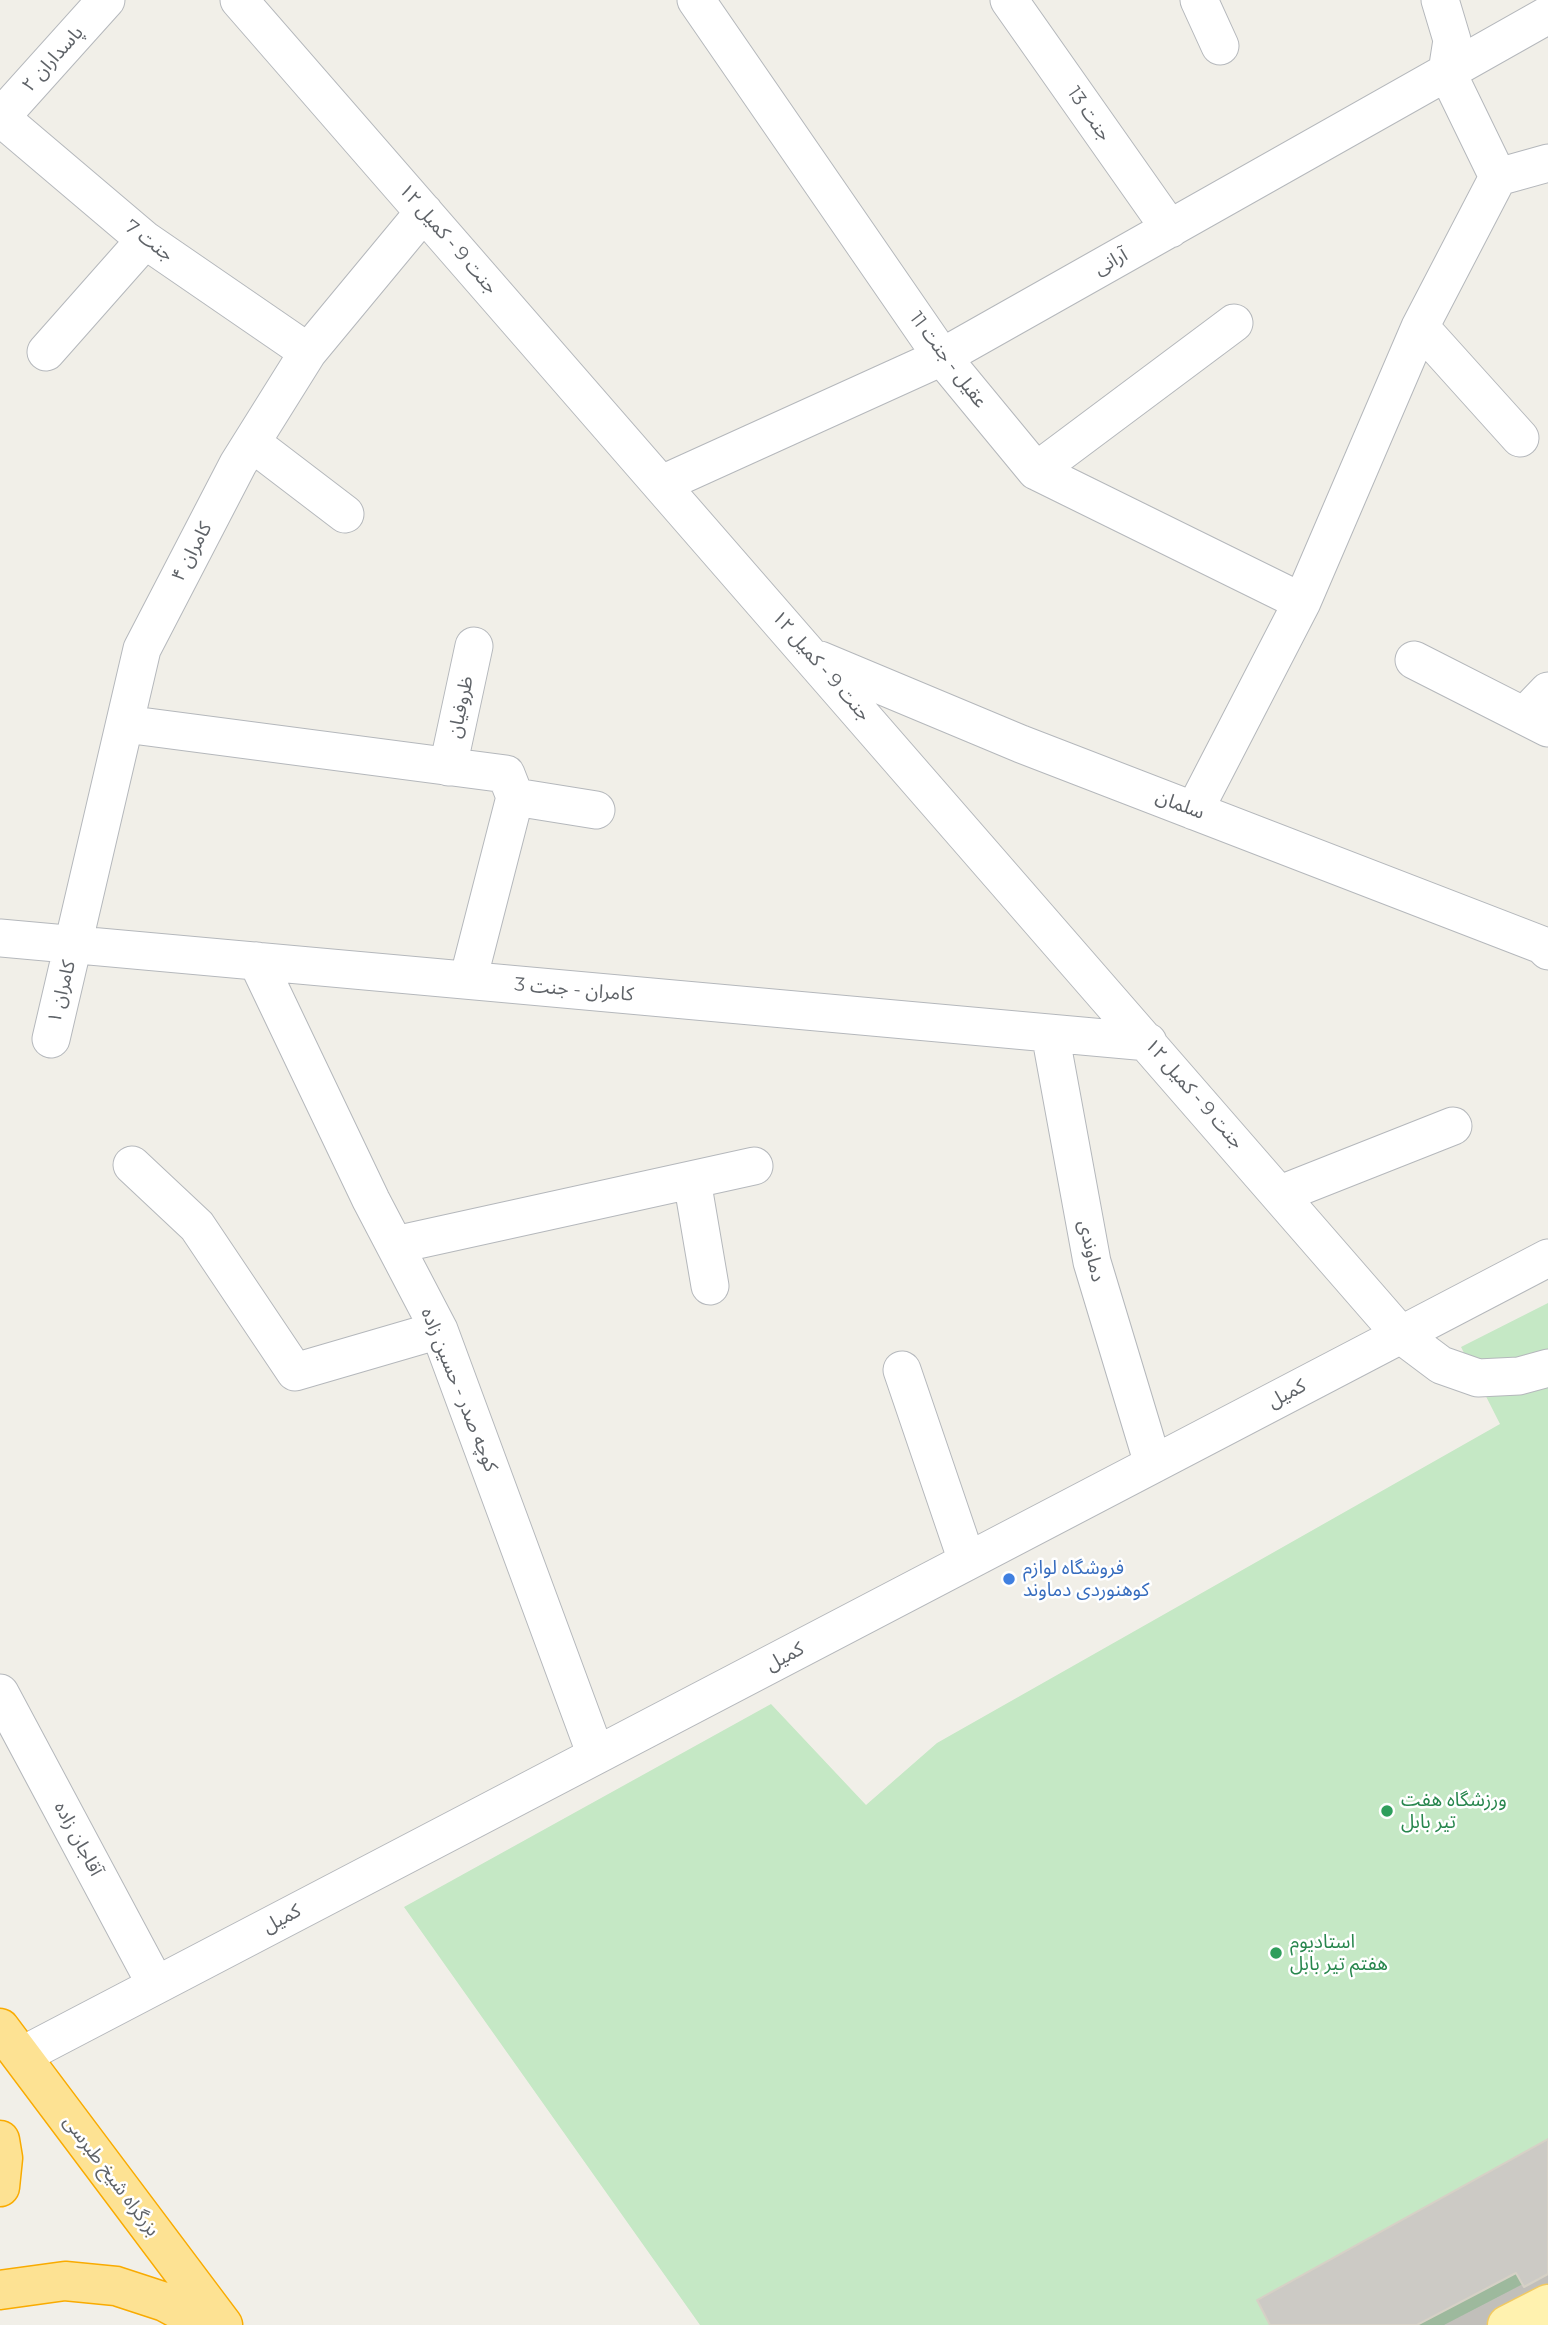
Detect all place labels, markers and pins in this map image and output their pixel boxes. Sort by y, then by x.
place label: فروشگاه لوازم کوهنوردی دماوند [1023,1557,1149,1601]
marker: فروشگاه لوازم کوهنوردی دماوند [1001,1571,1017,1587]
place label: ورزشگاه هفت تیر بابل [1401,1789,1507,1833]
marker: ورزشگاه هفت تیر بابل [1379,1803,1395,1819]
place label: استادیوم هفتم تیر بابل [1290,1931,1388,1975]
marker: استادیوم هفتم تیر بابل [1268,1945,1284,1961]

